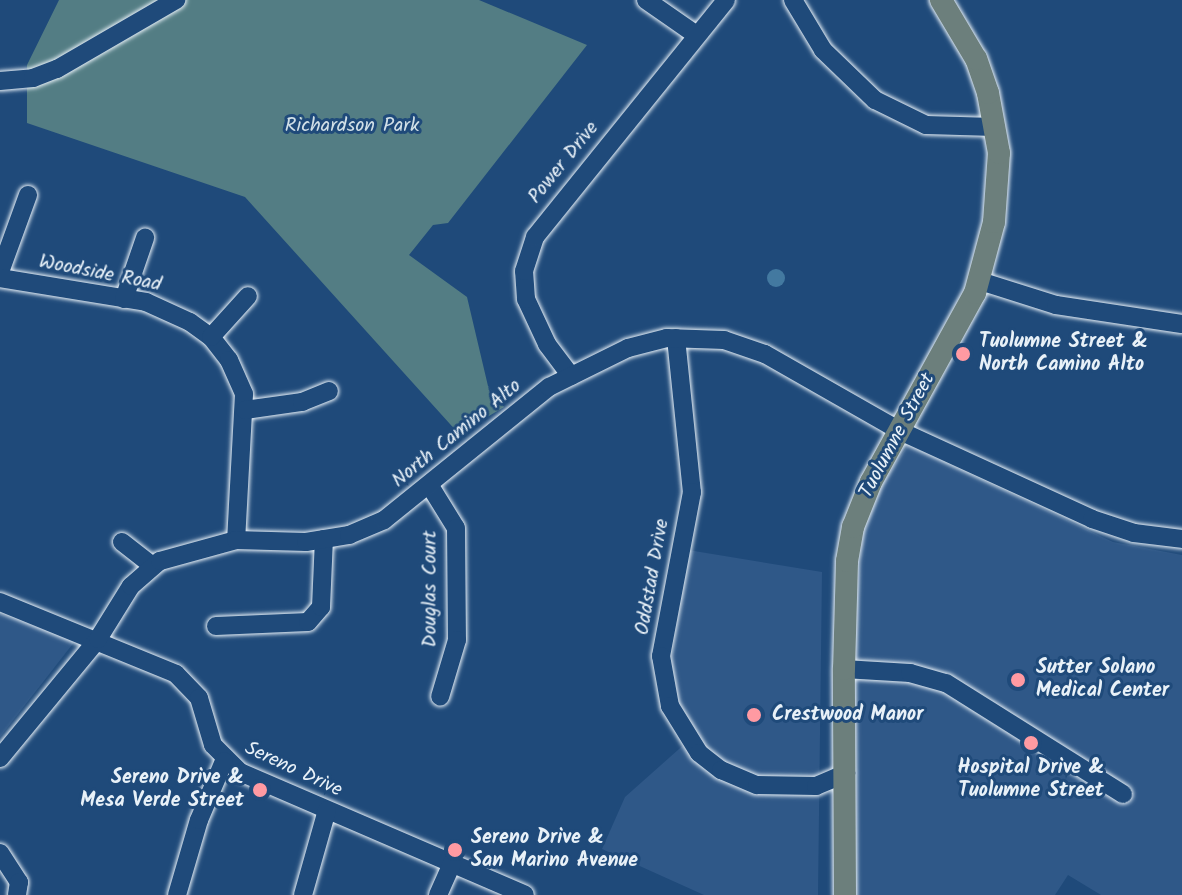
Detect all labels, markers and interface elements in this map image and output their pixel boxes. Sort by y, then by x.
park label: Richardson Park [285,114,419,138]
street label: Power Drive [524,117,604,209]
street label: Woodside Road [37,250,163,298]
place label: Tuolumne Street & North Camino Alto [979,330,1148,377]
marker: Tuolumne Street & North Camino Alto [954,345,972,363]
street label: Tuolumne Street [855,369,941,503]
street label: North Camino Alto [388,375,526,493]
street label: Oddstad Drive [631,517,675,637]
street label: Douglas Court [419,531,443,647]
place label: Sutter Solano Medical Center [1036,656,1169,703]
marker: Sutter Solano Medical Center [1007,669,1029,691]
place label: Crestwood Manor [772,703,923,727]
marker: Crestwood Manor [743,704,765,726]
marker: Hospital Drive & Tuolumne Street [1022,734,1040,752]
street label: Sereno Drive [240,737,346,803]
place label: Hospital Drive & Tuolumne Street [957,756,1105,803]
place label: Sereno Drive & Mesa Verde Street [80,766,244,813]
marker: Sereno Drive & Mesa Verde Street [251,781,269,799]
place label: Sereno Drive & San Marino Avenue [471,826,638,873]
marker: Sereno Drive & San Marino Avenue [446,841,464,859]

